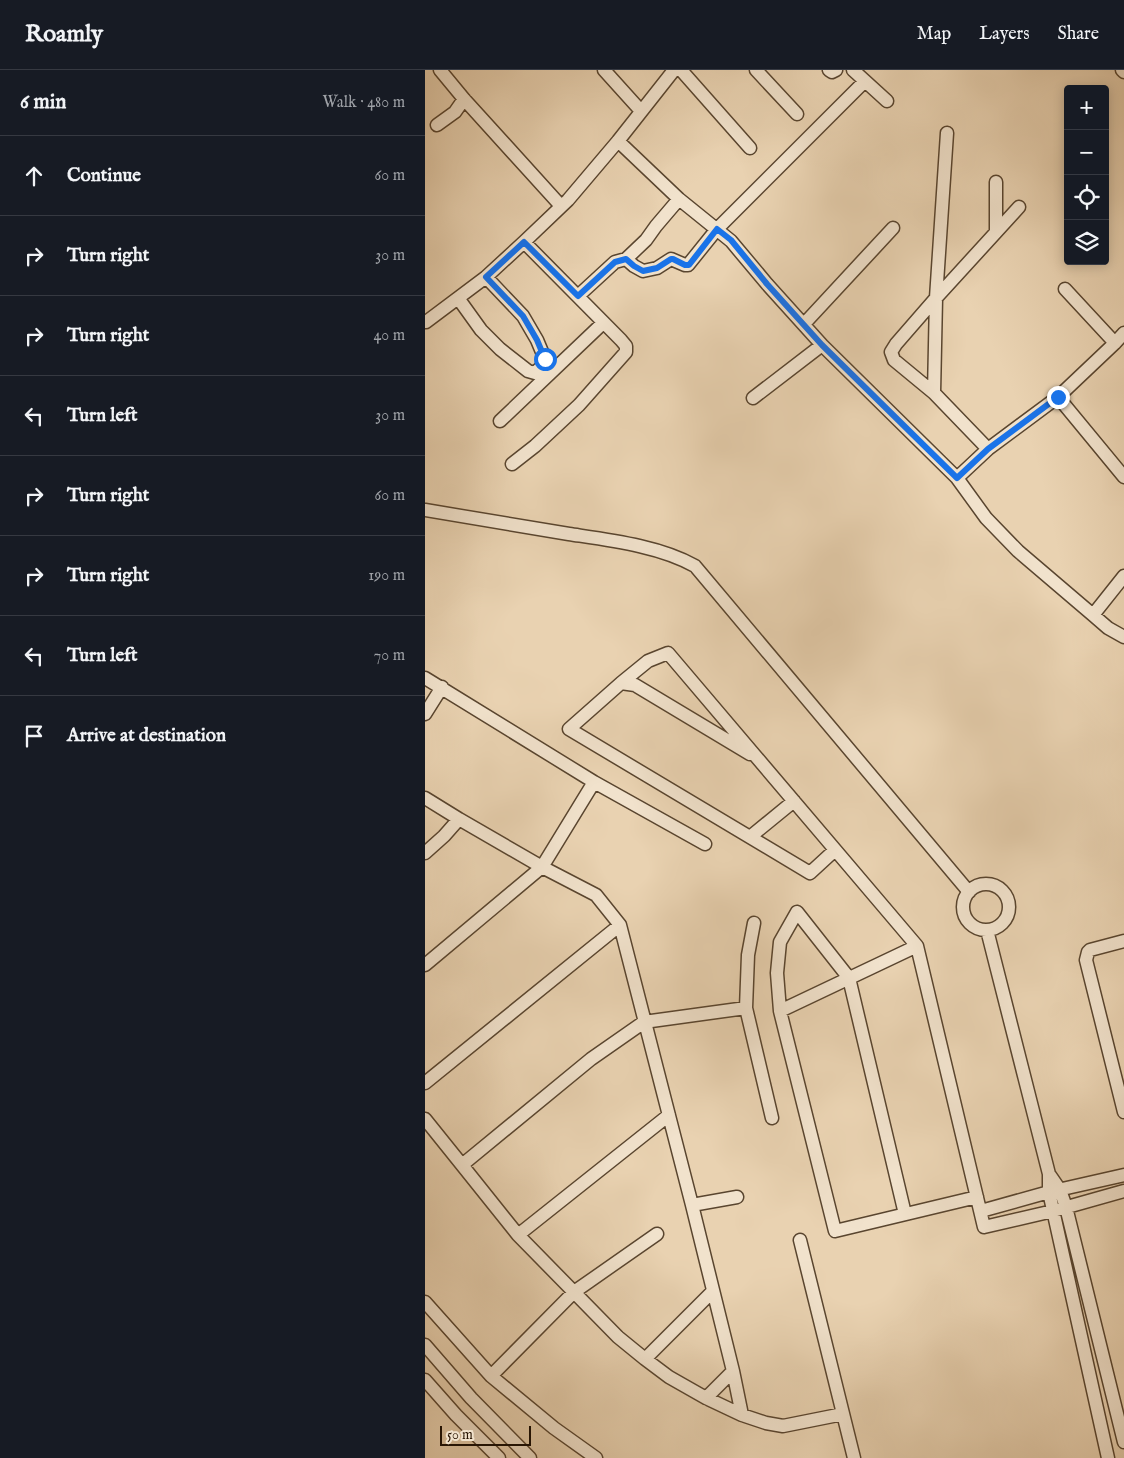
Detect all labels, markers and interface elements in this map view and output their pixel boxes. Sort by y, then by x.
text: Roamly [25,19,103,50]
text: Map [917,23,951,46]
text: Layers [979,23,1030,46]
text: Share [1058,23,1099,46]
map controls [1064,85,1109,265]
button: + [1064,85,1109,130]
text: 6 min [20,89,66,116]
text: Walk · 480 m [323,93,405,113]
button: − [1064,130,1109,175]
icon: ahead [20,162,48,190]
text: Continue [67,164,141,188]
text: 60 m [375,166,405,186]
button: locate [1064,175,1109,220]
button: layers [1064,220,1109,265]
icon: right [20,242,48,270]
text: Turn right [67,244,149,268]
text: 30 m [375,246,405,266]
icon: right [20,322,48,350]
text: Turn right [67,324,149,348]
text: 40 m [373,326,405,346]
route start [534,348,557,371]
route end [1047,386,1070,409]
icon: left [20,402,48,430]
text: Turn left [67,404,138,428]
text: 30 m [375,406,405,426]
icon: right [20,482,48,510]
text: Turn right [67,484,149,508]
text: 60 m [375,486,405,506]
icon: right [20,562,48,590]
text: Turn right [67,564,149,588]
text: 190 m [368,566,405,586]
icon: left [20,642,48,670]
text: Turn left [67,644,138,668]
text: 70 m [374,646,405,666]
icon: arrive [20,722,48,750]
text: Arrive at destination [67,724,226,748]
scale bar [440,1423,531,1446]
text: 50 m [447,1426,473,1444]

